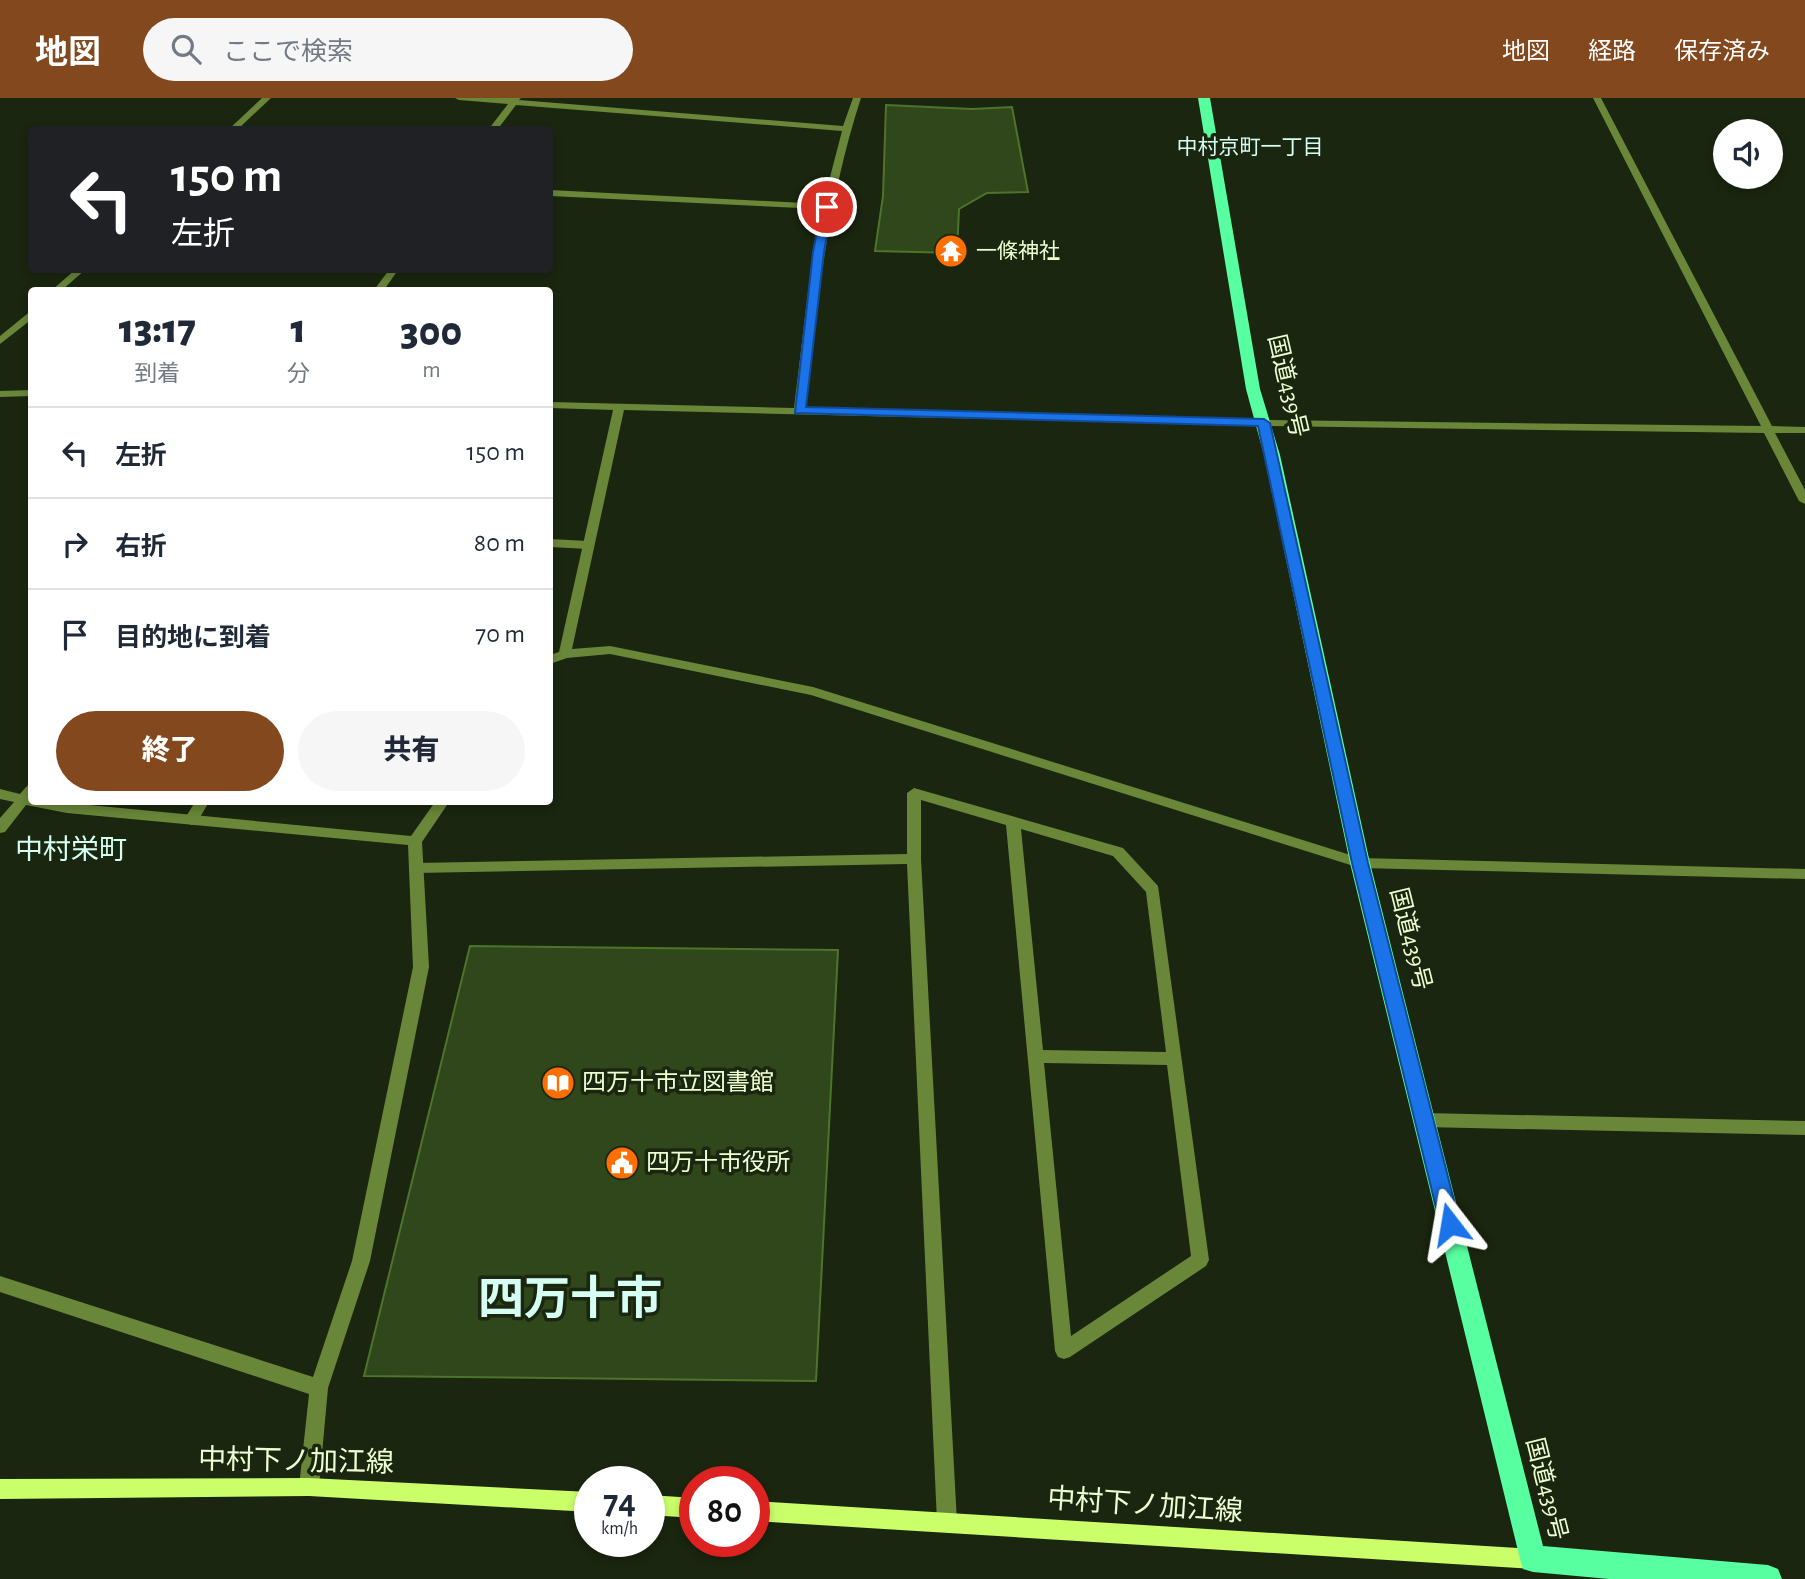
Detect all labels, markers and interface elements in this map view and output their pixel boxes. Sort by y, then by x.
search box [143,18,633,81]
icon: search [167,30,205,68]
text: 地図 [35,37,101,70]
text: ここで検索 [223,39,353,65]
text: 地図 [1502,40,1550,64]
text: 経路 [1588,40,1636,64]
text: 保存済み [1674,40,1770,64]
map controls [1713,119,1783,189]
button: sound [1713,119,1783,189]
district label: 中村京町一丁目 [1177,136,1324,158]
text: 150 m [171,152,282,201]
icon: left [56,154,147,245]
pin [797,177,857,237]
icon: arrive [808,188,846,226]
text: 左折 [171,218,235,250]
temple icon: 一條神社 [932,232,970,270]
place label: 一條神社 [976,240,1060,262]
text: 13:17 [119,308,196,350]
text: 1 [290,308,306,350]
text: 300 [400,311,462,353]
street label: 国道439号 [1264,332,1312,440]
text: m [422,359,441,382]
text: 到着 [134,363,180,386]
text: 分 [287,363,310,386]
icon: left [56,434,94,472]
text: 150 m [466,439,525,465]
text: 左折 [115,443,167,469]
icon: right [56,525,94,563]
text: 80 m [474,530,525,556]
text: 右折 [115,534,167,560]
icon: arrive [56,616,94,654]
text: 70 m [475,621,525,647]
text: 目的地に到着 [115,625,271,651]
button: 終了 [56,711,284,791]
button: 共有 [298,711,525,791]
district label: 中村栄町 [15,835,127,865]
street label: 国道439号 [1386,885,1436,993]
library icon: 四万十市立図書館 [539,1064,577,1102]
place label: 四万十市立図書館 [582,1069,774,1095]
public building icon: 四万十市役所 [603,1144,641,1182]
place label: 四万十市役所 [646,1149,790,1175]
position arrow [1413,1187,1487,1261]
district label: 四万十市 [478,1274,662,1323]
street label: 国道439号 [1522,1435,1572,1543]
street label: 中村下ノ加江線 [198,1444,394,1478]
speed limit sign: 80 [679,1466,770,1557]
street label: 中村下ノ加江線 [1046,1483,1244,1527]
text: 74 [603,1485,636,1520]
text: km/h [601,1520,638,1538]

